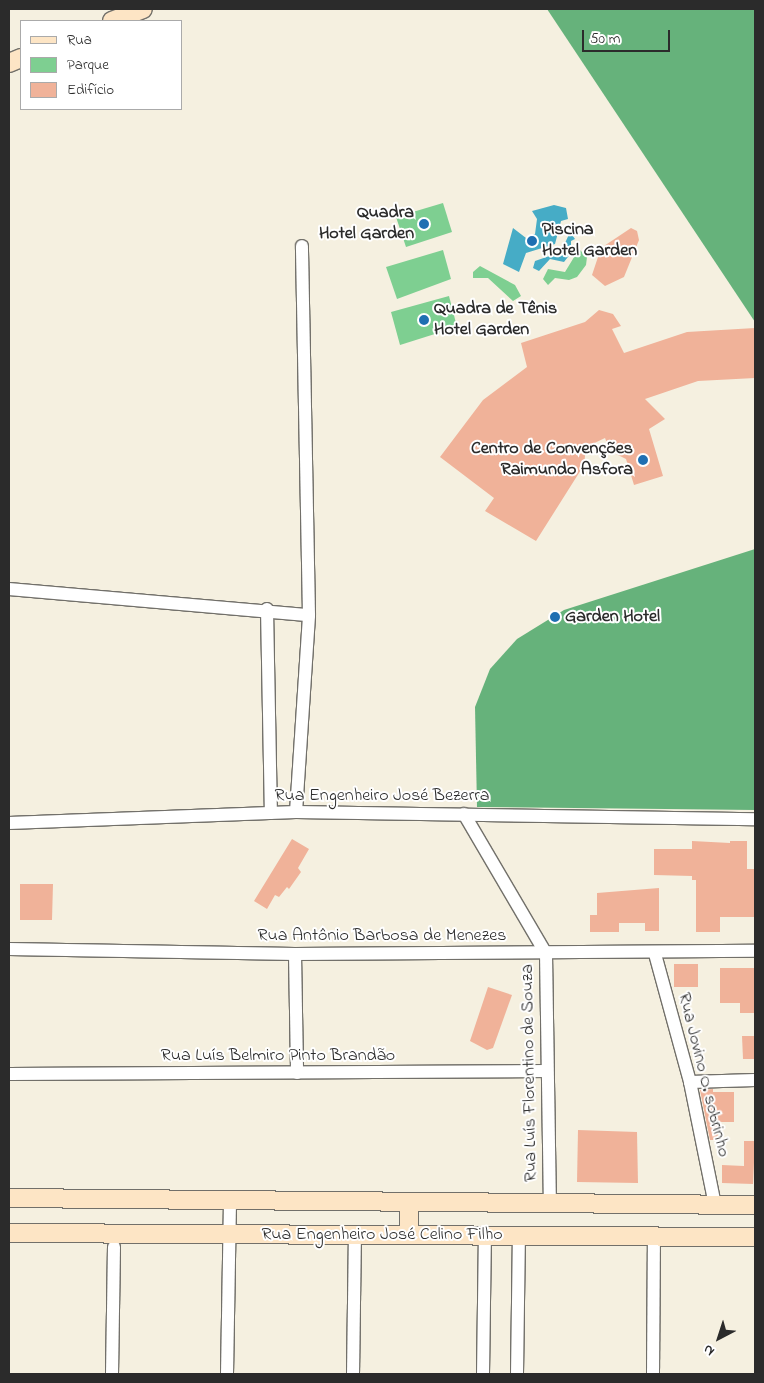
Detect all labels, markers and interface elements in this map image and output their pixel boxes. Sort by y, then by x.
legend [20,20,182,110]
scale bar [584,20,672,52]
text: 50 m [590,28,620,50]
text: Rua [67,29,92,51]
text: Parque [67,54,109,76]
text: Edifício [67,79,114,101]
place label: Quadra Hotel Garden [319,203,414,245]
marker: Quadra Hotel Garden [418,218,430,230]
place label: Piscina Hotel Garden [542,220,637,262]
marker: Piscina Hotel Garden [526,235,538,247]
place label: Quadra de Tênis Hotel Garden [434,299,557,342]
marker: Quadra de Tênis Hotel Garden [418,314,430,326]
place label: Centro de Convenções Raimundo Asfora [471,439,633,482]
marker: Centro de Convenções Raimundo Asfora [637,454,649,466]
place label: Garden Hotel [565,606,660,628]
marker: Garden Hotel [549,611,561,623]
street label: Rua Engenheiro José Bezerra [274,785,490,807]
street label: Rua Antônio Barbosa de Menezes [258,925,506,947]
street label: Rua Luís Florentino de Souza [517,964,543,1182]
street label: Rua Jovino O. sobrinho [672,991,734,1159]
street label: Rua Luís Belmiro Pinto Brandão [161,1045,395,1067]
street label: Rua Engenheiro José Celino Filho [261,1224,503,1246]
north arrow [694,1313,744,1363]
text: N [699,1339,719,1361]

